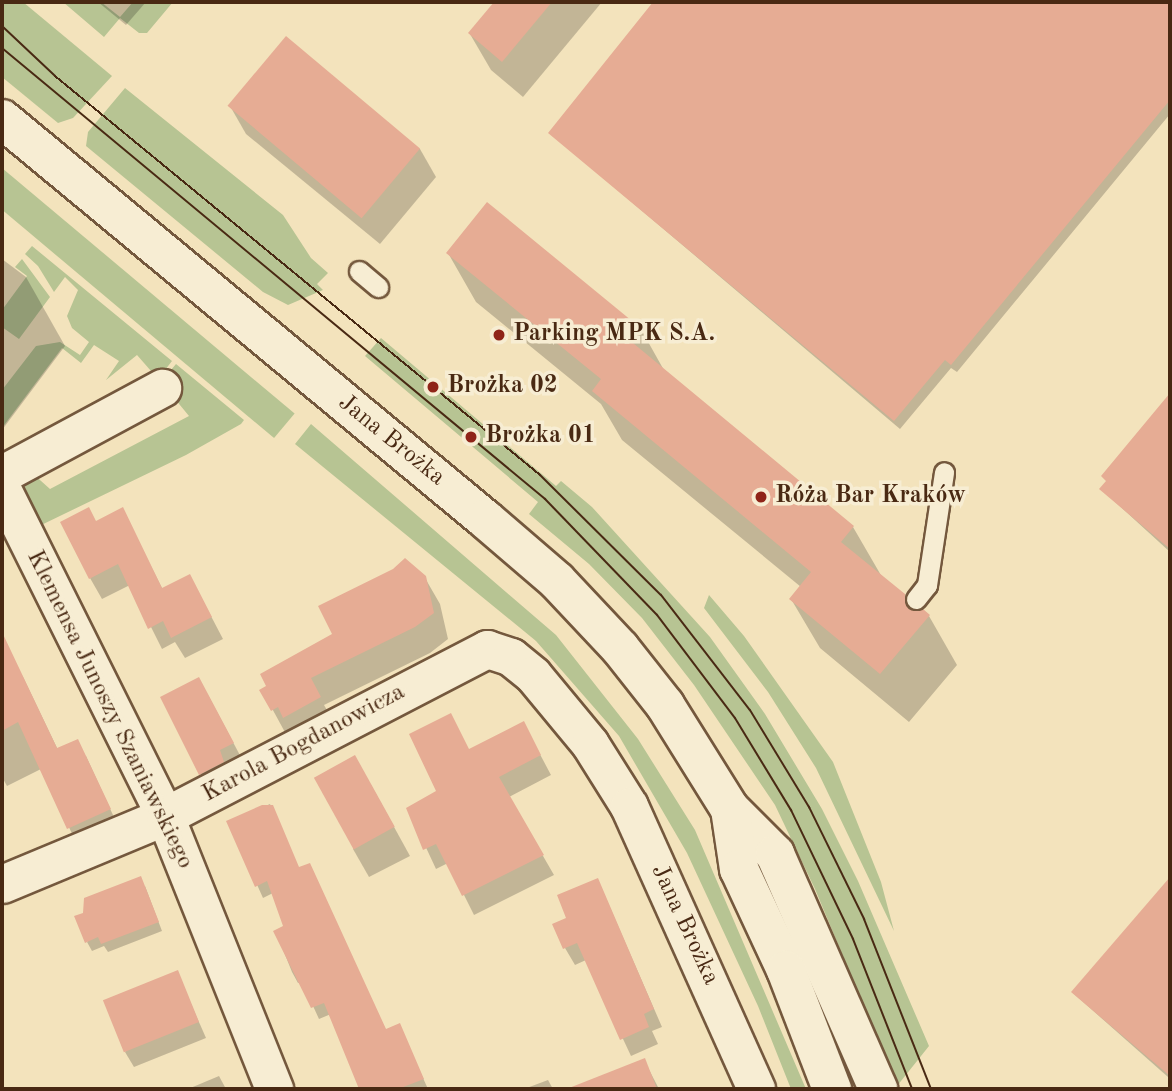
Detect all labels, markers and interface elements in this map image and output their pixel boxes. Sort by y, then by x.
place label: Parking MPK S.A. [513,321,715,349]
marker: Parking MPK S.A. [491,327,507,343]
place label: Brożka 02 [447,373,558,401]
marker: Brożka 02 [425,379,441,395]
street label: Jana Brożka [332,389,450,493]
place label: Brożka 01 [485,423,596,451]
marker: Brożka 01 [463,429,479,445]
place label: Róża Bar Kraków [775,483,966,511]
marker: Róża Bar Kraków [753,489,769,505]
street label: Klemensa Junoszy Szaniawskiego [19,546,199,874]
street label: Karola Bogdanowicza [198,678,410,810]
street label: Jana Brożka [644,860,724,990]

